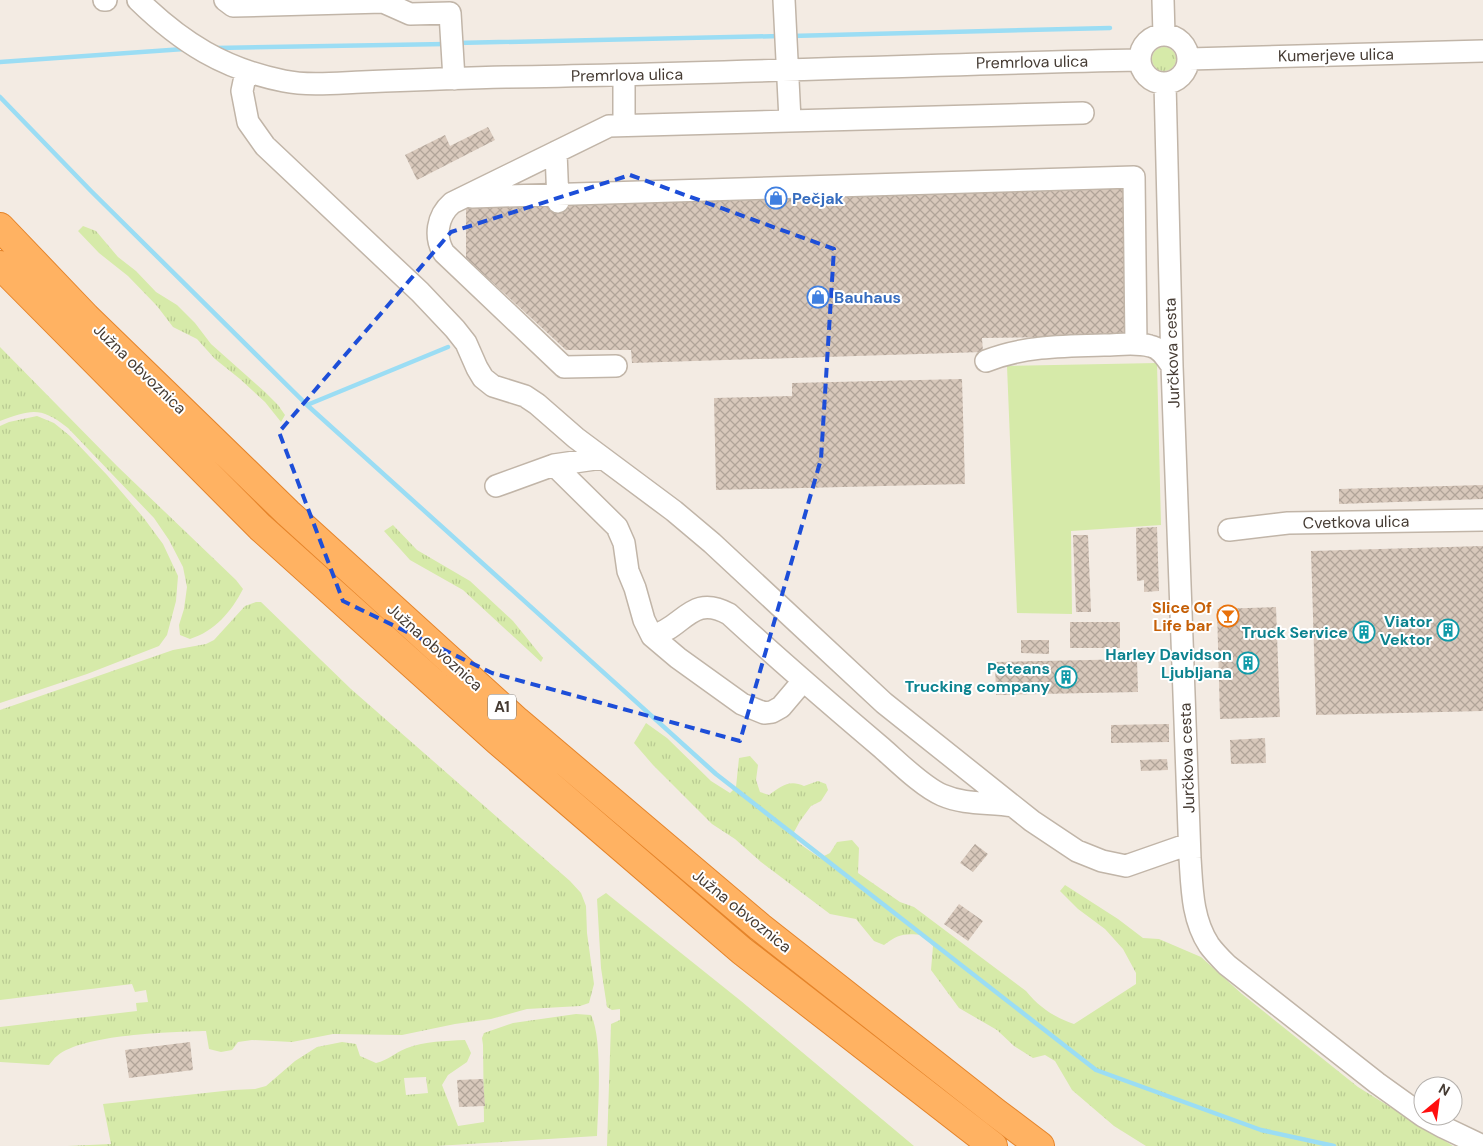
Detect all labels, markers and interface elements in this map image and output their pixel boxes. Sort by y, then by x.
street label: Kumerjeve ulica [1278,43,1394,67]
street label: Premrlova ulica [976,51,1088,73]
street label: Premrlova ulica [571,64,683,86]
shop icon: Pečjak [764,186,788,210]
place label: Pečjak [792,188,845,209]
shop icon: Bauhaus [806,285,830,309]
place label: Bauhaus [834,287,901,308]
street label: Jurčkova cesta [1160,297,1184,409]
street label: Južna obvoznica [89,319,191,419]
street label: Cvetkova ulica [1303,511,1409,533]
place label: Slice Of Life bar [1152,597,1212,636]
street label: Južna obvoznica [383,599,487,695]
bar icon: Slice Of Life bar [1216,604,1240,628]
place label: Viator Vektor [1380,611,1432,650]
building icon: Viator Vektor [1436,618,1460,642]
building icon: Truck Service [1352,620,1376,644]
place label: Truck Service [1241,622,1348,643]
place label: Harley Davidson Ljubljana [1105,644,1232,683]
building icon: Harley Davidson Ljubljana [1236,651,1260,675]
place label: Peteans Trucking company [905,658,1050,697]
building icon: Peteans Trucking company [1054,665,1078,689]
road number: A1 [488,694,516,720]
street label: Jurčkova cesta [1175,702,1199,814]
street label: Južna obvoznica [688,865,796,957]
north arrow [1413,1076,1463,1126]
text: N [1435,1079,1453,1100]

